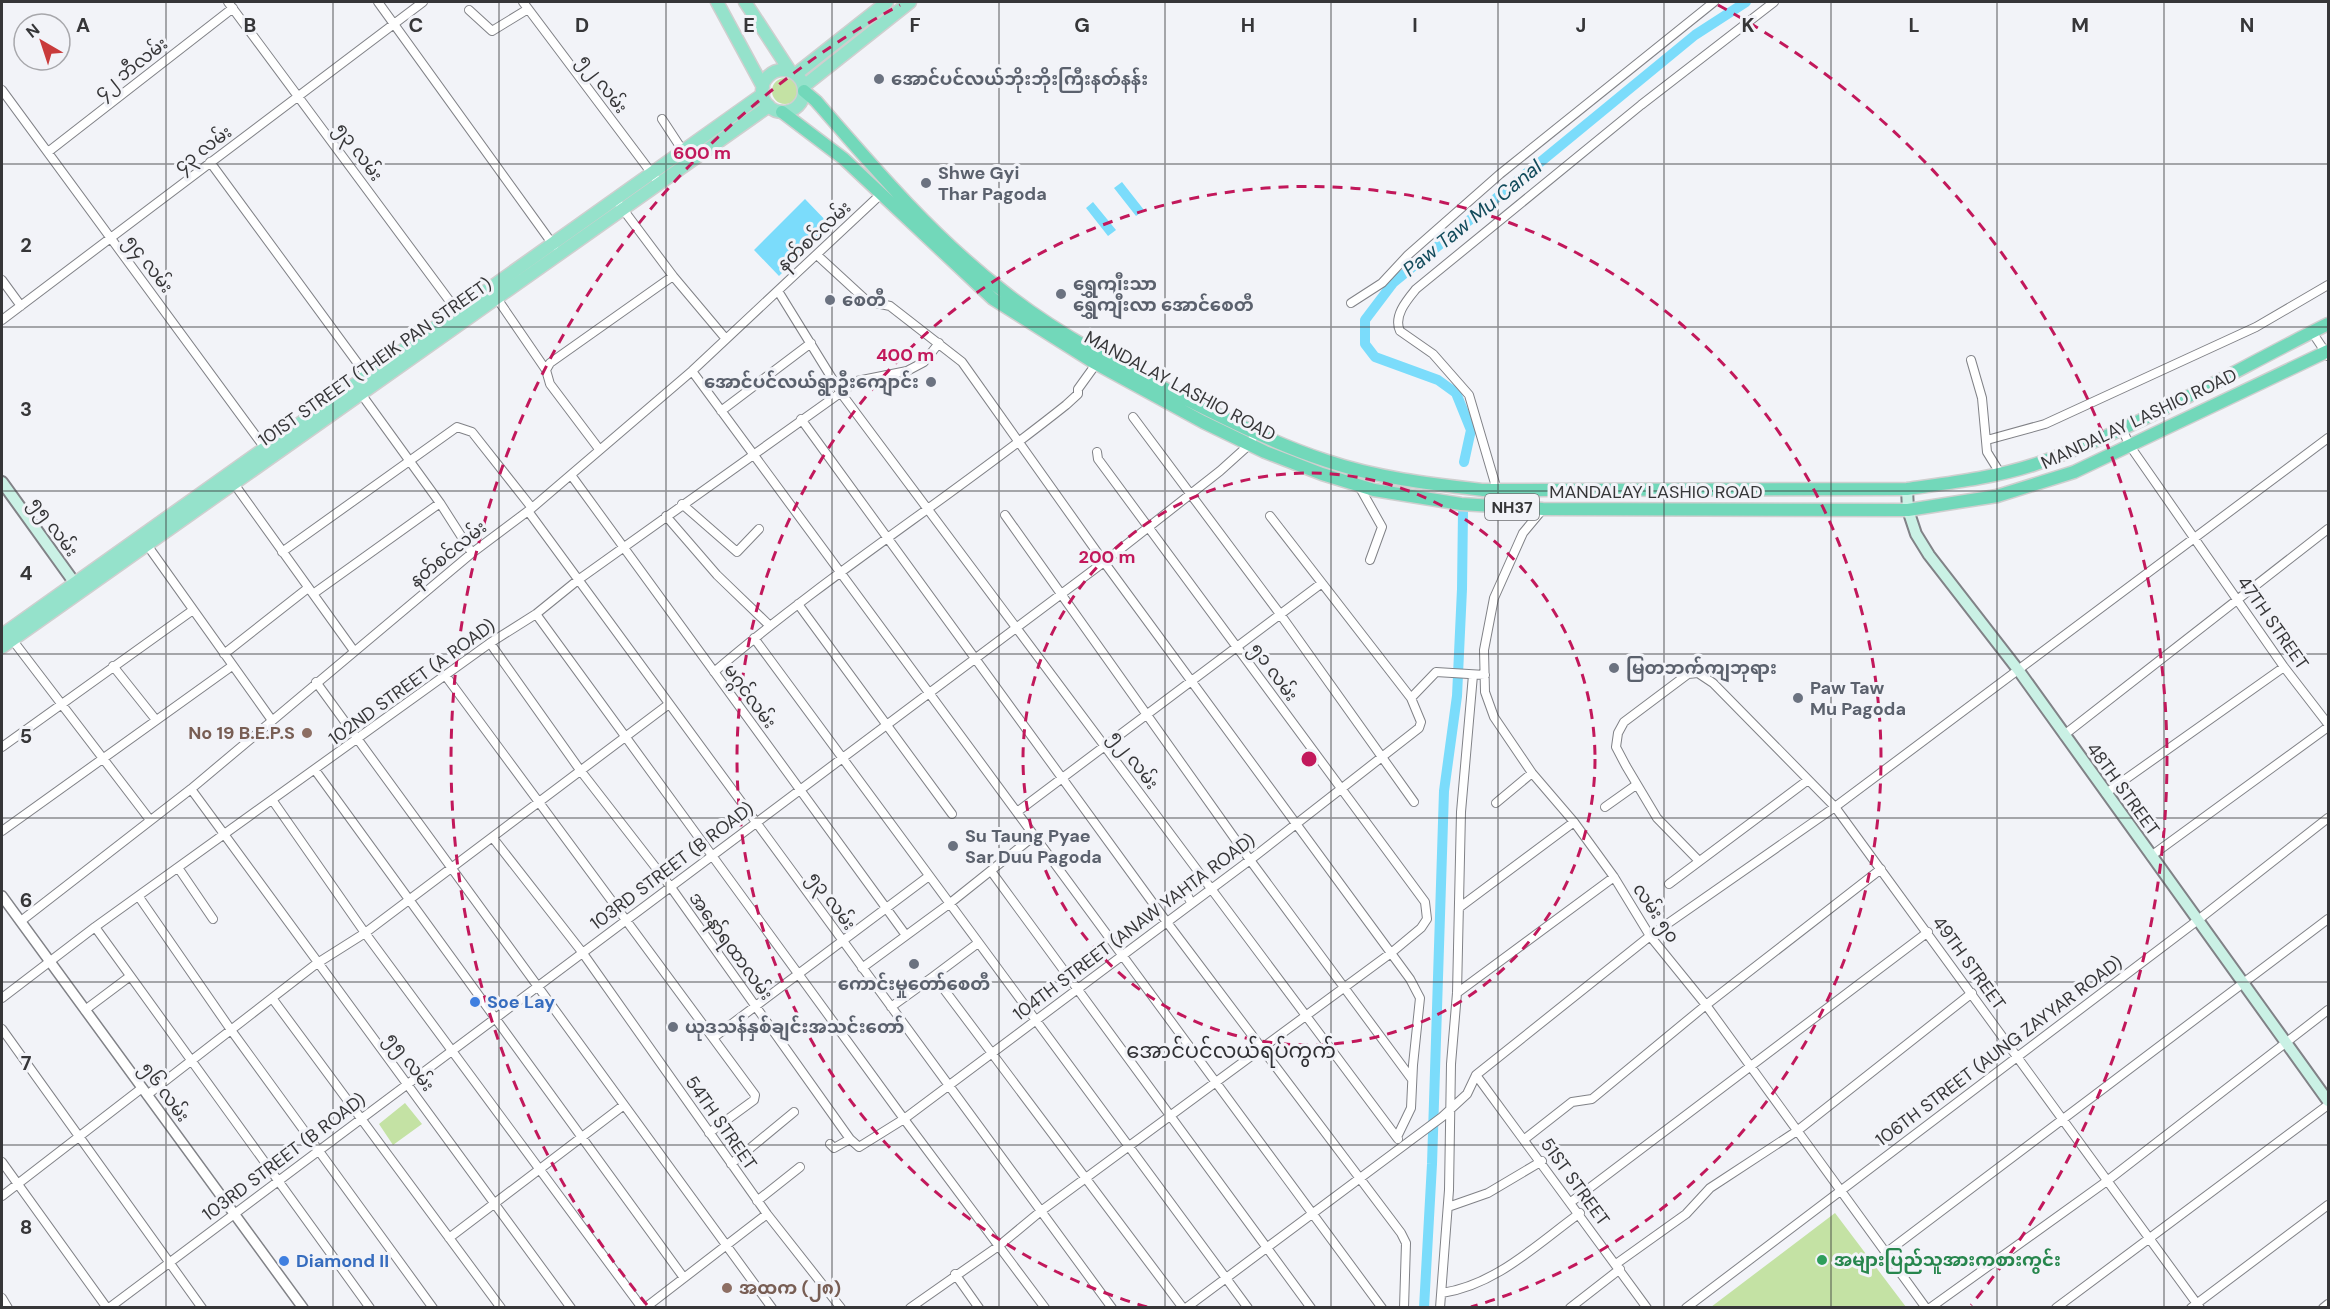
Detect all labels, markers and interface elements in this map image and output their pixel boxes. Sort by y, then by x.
north arrow [12,12,72,72]
text: A [76,12,90,38]
text: B [244,12,256,38]
text: C [409,12,423,38]
text: D [575,12,589,38]
text: E [743,12,755,38]
text: F [909,12,921,38]
text: G [1074,12,1090,38]
text: H [1241,12,1255,38]
text: I [1412,12,1418,38]
text: J [1576,12,1586,38]
text: K [1741,12,1755,38]
text: L [1908,12,1920,38]
text: M [2071,12,2089,38]
text: N [2240,12,2254,38]
text: N [22,19,44,43]
street label: ၄၂ ဘီလမ်း [88,30,175,107]
street label: ၅၂ လမ်း [571,49,634,120]
place label: အောင်ပင်လယ်ဘိုးဘိုးကြီးနတ်နန်း [891,67,1148,93]
marker: အောင်ပင်လယ်ဘိုးဘိုးကြီးနတ်နန်း [872,72,886,86]
street label: ၅၃ လမ်း [327,117,389,188]
street label: ၄၃ လမ်း [169,119,238,180]
text: 600 m [673,141,731,165]
water label: Paw Taw Mu Canal [1397,154,1547,282]
place label: Shwe Gyi Thar Pagoda [938,161,1047,206]
marker: Shwe Gyi Thar Pagoda [919,176,933,190]
street label: နတ်စင်လမ်း [771,195,858,279]
street label: ၅၄ လမ်း [117,230,179,300]
text: 2 [20,232,32,258]
street label: 101ST STREET (THEIK PAN STREET) [254,272,496,452]
place label: ရွှေကျီးသာ ရွှေကျီးလာ အောင်စေတီ [1073,272,1254,320]
marker: ရွှေကျီးသာ ရွှေကျီးလာ အောင်စေတီ [1054,287,1068,301]
place label: စေတီ [842,288,886,312]
marker: စေတီ [823,293,837,307]
street label: MANDALAY LASHIO ROAD [1080,325,1280,447]
text: 400 m [876,343,934,367]
street label: MANDALAY LASHIO ROAD [2037,363,2241,475]
place label: အောင်ပင်လယ်ရွာဦးကျောင်း [704,370,919,397]
marker: အောင်ပင်လယ်ရွာဦးကျောင်း [924,375,938,389]
text: 3 [20,396,32,422]
street label: MANDALAY LASHIO ROAD [1549,480,1763,504]
street label: ၅၅ လမ်း [22,492,84,563]
road number: NH37 [1485,494,1539,520]
street label: နတ်စင်လမ်း [404,515,494,595]
text: 200 m [1079,545,1135,569]
text: 4 [20,560,33,586]
street label: 47TH STREET [2232,571,2314,675]
street label: 102ND STREET (A ROAD) [324,613,500,751]
street label: ၅၁ လမ်း [1242,637,1304,708]
place label: မြတဘက်ကျဘုရား [1626,656,1777,683]
street label: မဂ္ဂင်လမ်း [716,658,782,735]
marker: မြတဘက်ကျဘုရား [1607,661,1621,675]
place label: Paw Taw Mu Pagoda [1810,676,1906,721]
marker: Paw Taw Mu Pagoda [1791,691,1805,705]
place label: No 19 B.E.P.S [188,721,295,745]
text: 5 [20,723,32,749]
street label: ၅၂ လမ်း [1102,725,1165,796]
marker: No 19 B.E.P.S [300,726,314,740]
street label: 48TH STREET [2081,738,2165,840]
centre of rings [1299,749,1319,769]
street label: 103RD STREET (B ROAD) [586,797,758,935]
place label: Su Taung Pyae Sar Duu Pagoda [965,824,1102,869]
street label: 104TH STREET (ANAW YAHTA ROAD) [1008,828,1260,1026]
marker: Su Taung Pyae Sar Duu Pagoda [946,839,960,853]
street label: ၅၃ လမ်း [800,866,862,937]
street label: လမ်း ၅၀ [1625,878,1686,949]
street label: အနော်ရထာလမ်း [681,886,779,1007]
text: 6 [20,887,32,913]
street label: 49TH STREET [1927,911,2011,1015]
street label: 106TH STREET (AUNG ZAYYAR ROAD) [1871,950,2127,1152]
marker: ကောင်းမှုတော်စေတီ [907,957,921,971]
place label: ကောင်းမှုတော်စေတီ [838,972,990,998]
place label: Soe Lay [487,990,555,1014]
marker: Soe Lay [468,995,482,1009]
place label: ယုဒသန်နှစ်ချင်းအသင်းတော် [685,1015,904,1042]
marker: ယုဒသန်နှစ်ချင်းအသင်းတော် [666,1020,680,1034]
street label: ၅၅ လမ်း [378,1027,441,1098]
district label: အောင်ပင်လယ်ရပ်ကွက် [1126,1035,1336,1068]
text: 7 [21,1050,32,1076]
street label: ၅၆ လမ်း [133,1057,196,1129]
street label: 54TH STREET [680,1071,762,1175]
street label: 103RD STREET (B ROAD) [198,1088,370,1226]
street label: 51ST STREET [1535,1133,1615,1231]
text: 8 [20,1214,32,1240]
place label: အများပြည်သူအားကစားကွင်း [1834,1248,2061,1275]
place label: Diamond II [296,1249,389,1273]
marker: အများပြည်သူအားကစားကွင်း [1815,1253,1829,1267]
marker: Diamond II [277,1254,291,1268]
place label: အထက (၂၈) [739,1276,841,1302]
marker: အထက (၂၈) [720,1281,734,1295]

